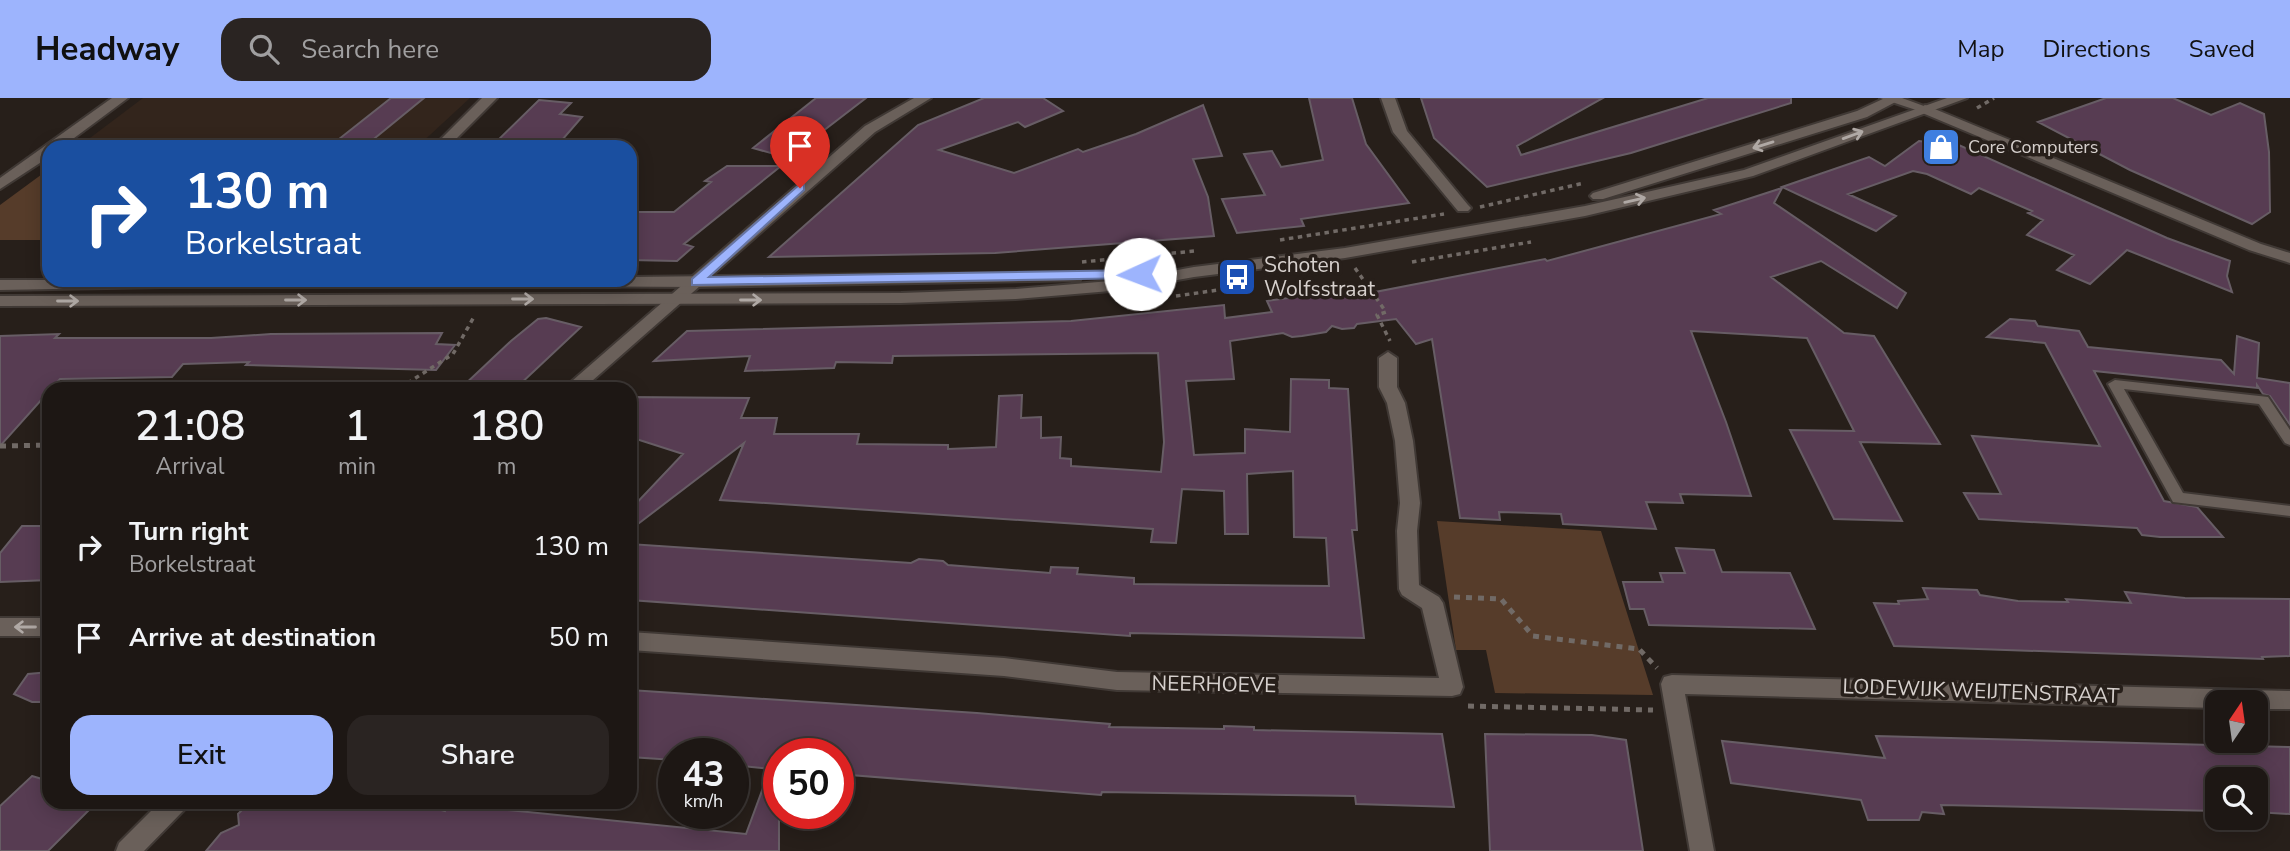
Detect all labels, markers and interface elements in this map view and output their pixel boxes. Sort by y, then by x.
search box [221,18,711,81]
text: Headway [35,27,179,72]
icon: search [245,30,283,68]
text: Search here [301,32,439,67]
text: Map [1957,33,2004,65]
text: Directions [2042,33,2151,65]
text: Saved [2189,33,2255,65]
pin [770,116,830,188]
shop icon: Core Computers [1920,126,1962,168]
icon: arrive [781,127,819,165]
one-way arrow [1841,128,1863,140]
place label: Core Computers [1968,135,2098,159]
one-way arrow [1752,140,1774,152]
text: 130 m [185,158,329,225]
icon: right [70,168,161,259]
one-way arrow [1623,192,1646,206]
text: Borkelstraat [185,222,361,265]
position arrow [1103,237,1177,311]
place label: Schoten Wolfsstraat [1264,251,1376,303]
bus stop icon: Schoten Wolfsstraat [1216,256,1258,298]
one-way arrow [511,292,534,306]
one-way arrow [284,293,307,307]
one-way arrow [739,293,762,307]
one-way arrow [56,294,79,308]
text: 21:08 [135,398,245,455]
text: 1 [344,398,370,455]
text: 180 [469,398,544,455]
text: Arrival [155,451,225,482]
text: min [338,451,376,482]
text: m [497,451,516,482]
text: Turn right [129,514,248,549]
icon: right [70,528,108,566]
text: 130 m [533,529,609,564]
text: Borkelstraat [129,549,255,580]
icon: arrive [70,619,108,657]
one-way arrow [13,620,36,634]
text: Arrive at destination [129,620,376,655]
text: 50 m [549,620,609,655]
street label: NEERHOEVE [1151,669,1277,699]
street label: LODEWIJK WEIJTENSTRAAT [1842,672,2120,710]
north arrow [2205,690,2268,752]
map controls [2205,690,2268,830]
button: Exit [70,715,333,795]
button: Share [347,715,609,795]
speed limit sign: 50 [763,738,854,829]
text: 43 [682,751,725,798]
button: search [2205,767,2268,830]
text: km/h [684,789,723,813]

